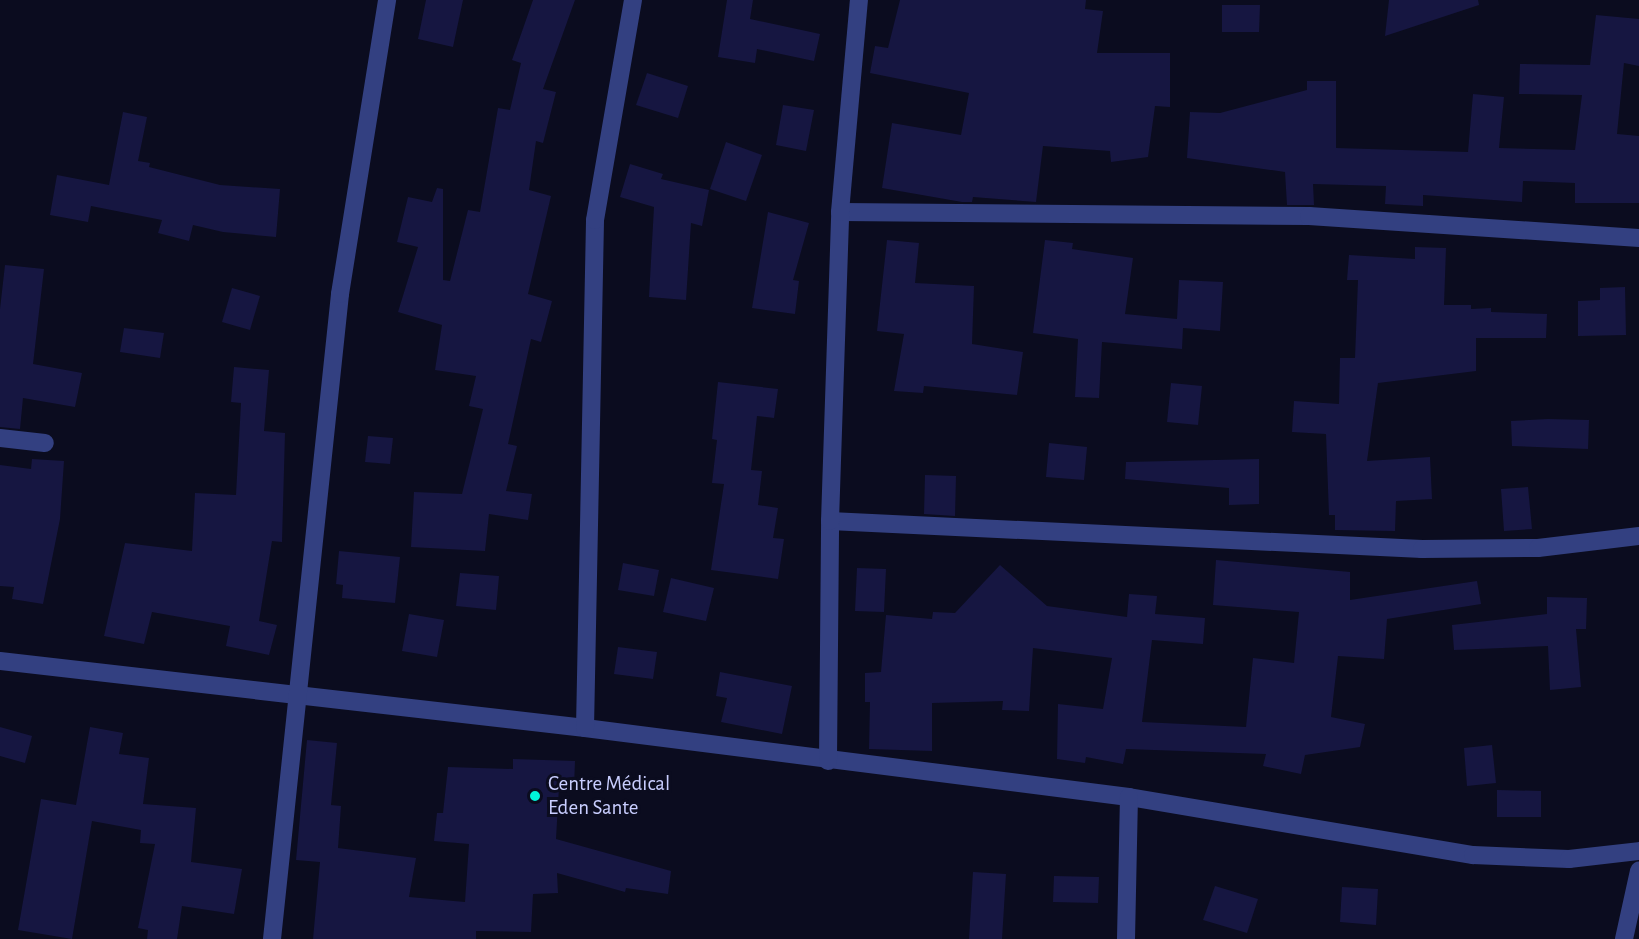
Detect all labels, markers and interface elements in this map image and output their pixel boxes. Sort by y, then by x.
place label: Centre Médical Eden Sante [548,771,670,821]
marker: Centre Médical Eden Sante [526,787,544,805]

